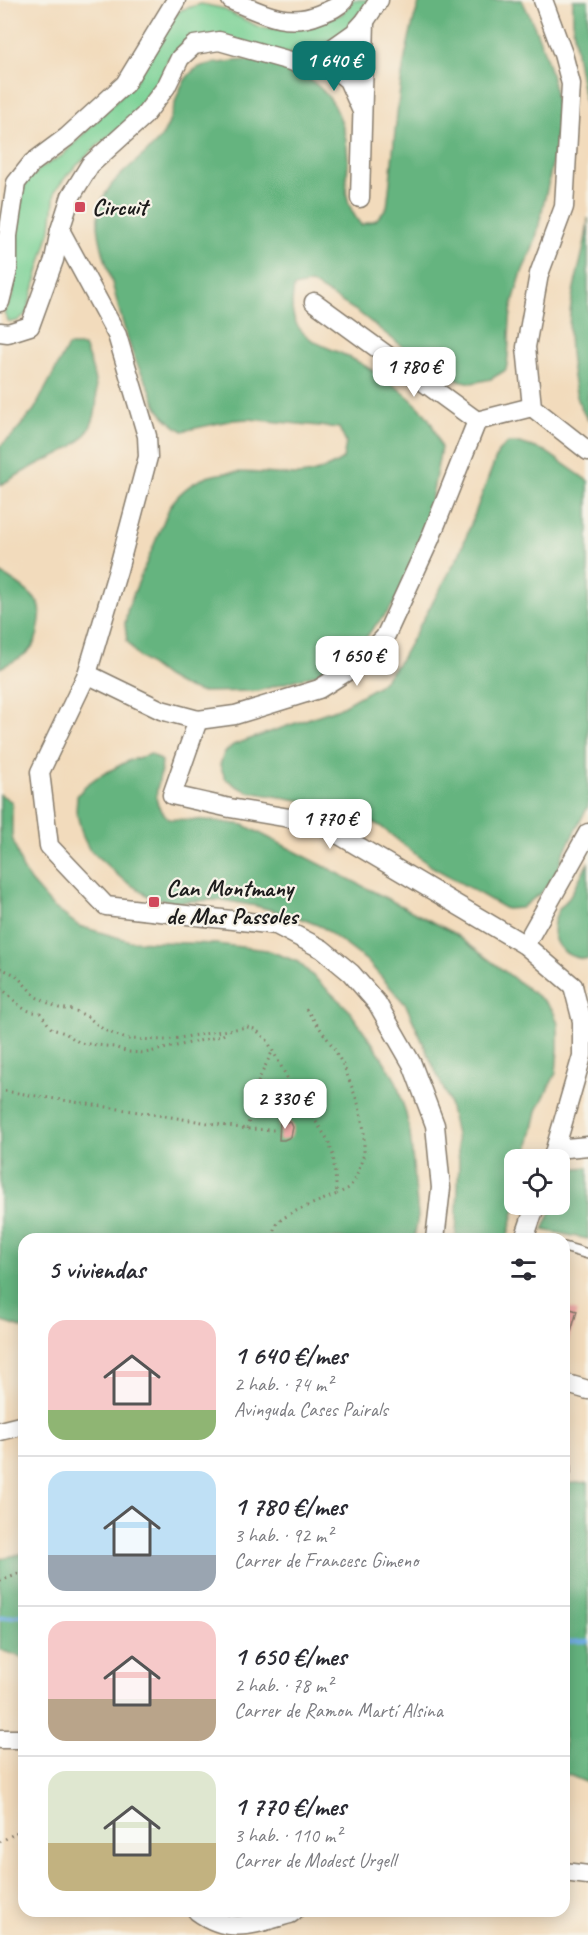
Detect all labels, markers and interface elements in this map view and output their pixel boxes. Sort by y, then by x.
pin: 1 640 € [279,41,389,92]
text: 1 640 € [306,48,362,73]
place label: Circuit [92,192,151,222]
marker: Circuit [73,200,87,214]
pin: 1 780 € [359,347,469,398]
text: 1 780 € [387,354,441,379]
pin: 1 650 € [302,636,412,687]
text: 1 650 € [330,643,384,668]
pin: 1 770 € [275,799,385,850]
text: 1 770 € [303,806,357,831]
place label: Can Montmany de Mas Passoles [166,873,300,931]
marker: Can Montmany de Mas Passoles [147,895,161,909]
pin: 2 330 € [230,1079,340,1130]
text: 2 330 € [258,1086,312,1111]
map controls [504,1149,570,1215]
button: locate [504,1149,570,1215]
text: 5 viviendas [48,1253,145,1286]
icon: filters [507,1253,540,1286]
text: 1 640 €/mes [234,1339,347,1372]
icon: home [96,1344,168,1416]
text: 2 hab. · 74 m² [234,1372,332,1397]
text: Avinguda Cases Pairals [234,1397,388,1422]
text: 1 780 €/mes [234,1490,346,1523]
icon: home [96,1495,168,1567]
text: 3 hab. · 92 m² [234,1523,332,1548]
text: Carrer de Francesc Gimeno [234,1548,418,1573]
text: 1 650 €/mes [234,1640,346,1673]
icon: home [96,1645,168,1717]
text: 2 hab. · 78 m² [234,1673,332,1698]
text: Carrer de Ramon Martí Alsina [234,1698,443,1723]
text: 1 770 €/mes [234,1790,346,1823]
icon: home [96,1795,168,1867]
text: 3 hab. · 110 m² [234,1823,341,1848]
text: Carrer de Modest Urgell [234,1848,396,1873]

